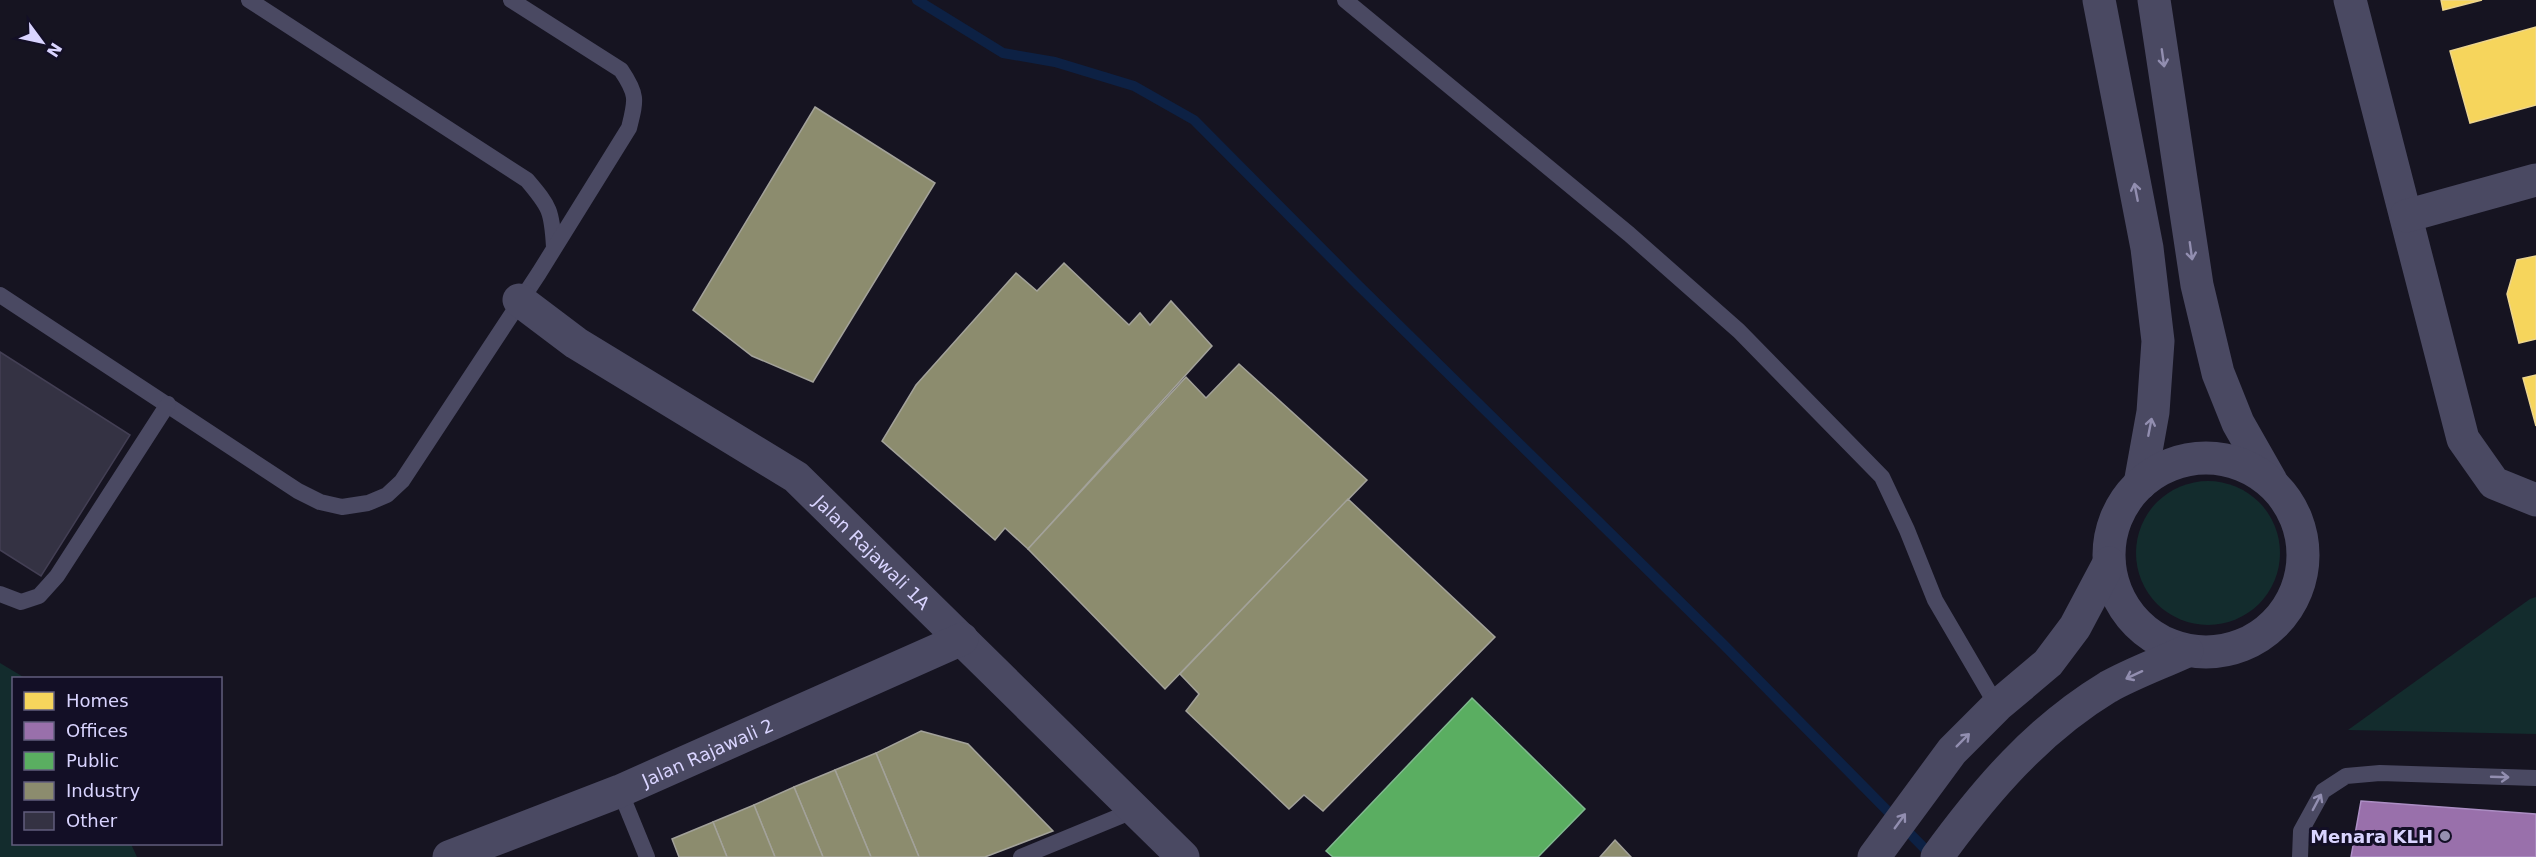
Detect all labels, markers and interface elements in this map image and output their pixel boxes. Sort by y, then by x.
north arrow [12,12,72,72]
text: N [43,39,66,61]
one-way arrow [2157,47,2168,67]
one-way arrow [2130,183,2141,203]
one-way arrow [2186,240,2197,260]
one-way arrow [2145,418,2156,437]
street label: Jalan Rajawali 1A [809,490,935,614]
one-way arrow [2126,670,2144,682]
legend [12,677,222,845]
text: Homes [66,690,129,711]
street label: Jalan Rajawali 2 [638,714,776,791]
text: Offices [66,720,128,741]
one-way arrow [1955,733,1970,748]
text: Public [66,750,119,771]
one-way arrow [2490,771,2510,783]
text: Industry [66,780,140,801]
one-way arrow [2312,794,2323,812]
text: Other [66,810,118,831]
one-way arrow [1893,814,1906,830]
place label: Menara KLH [2310,826,2433,847]
marker: Menara KLH [2438,829,2452,843]

